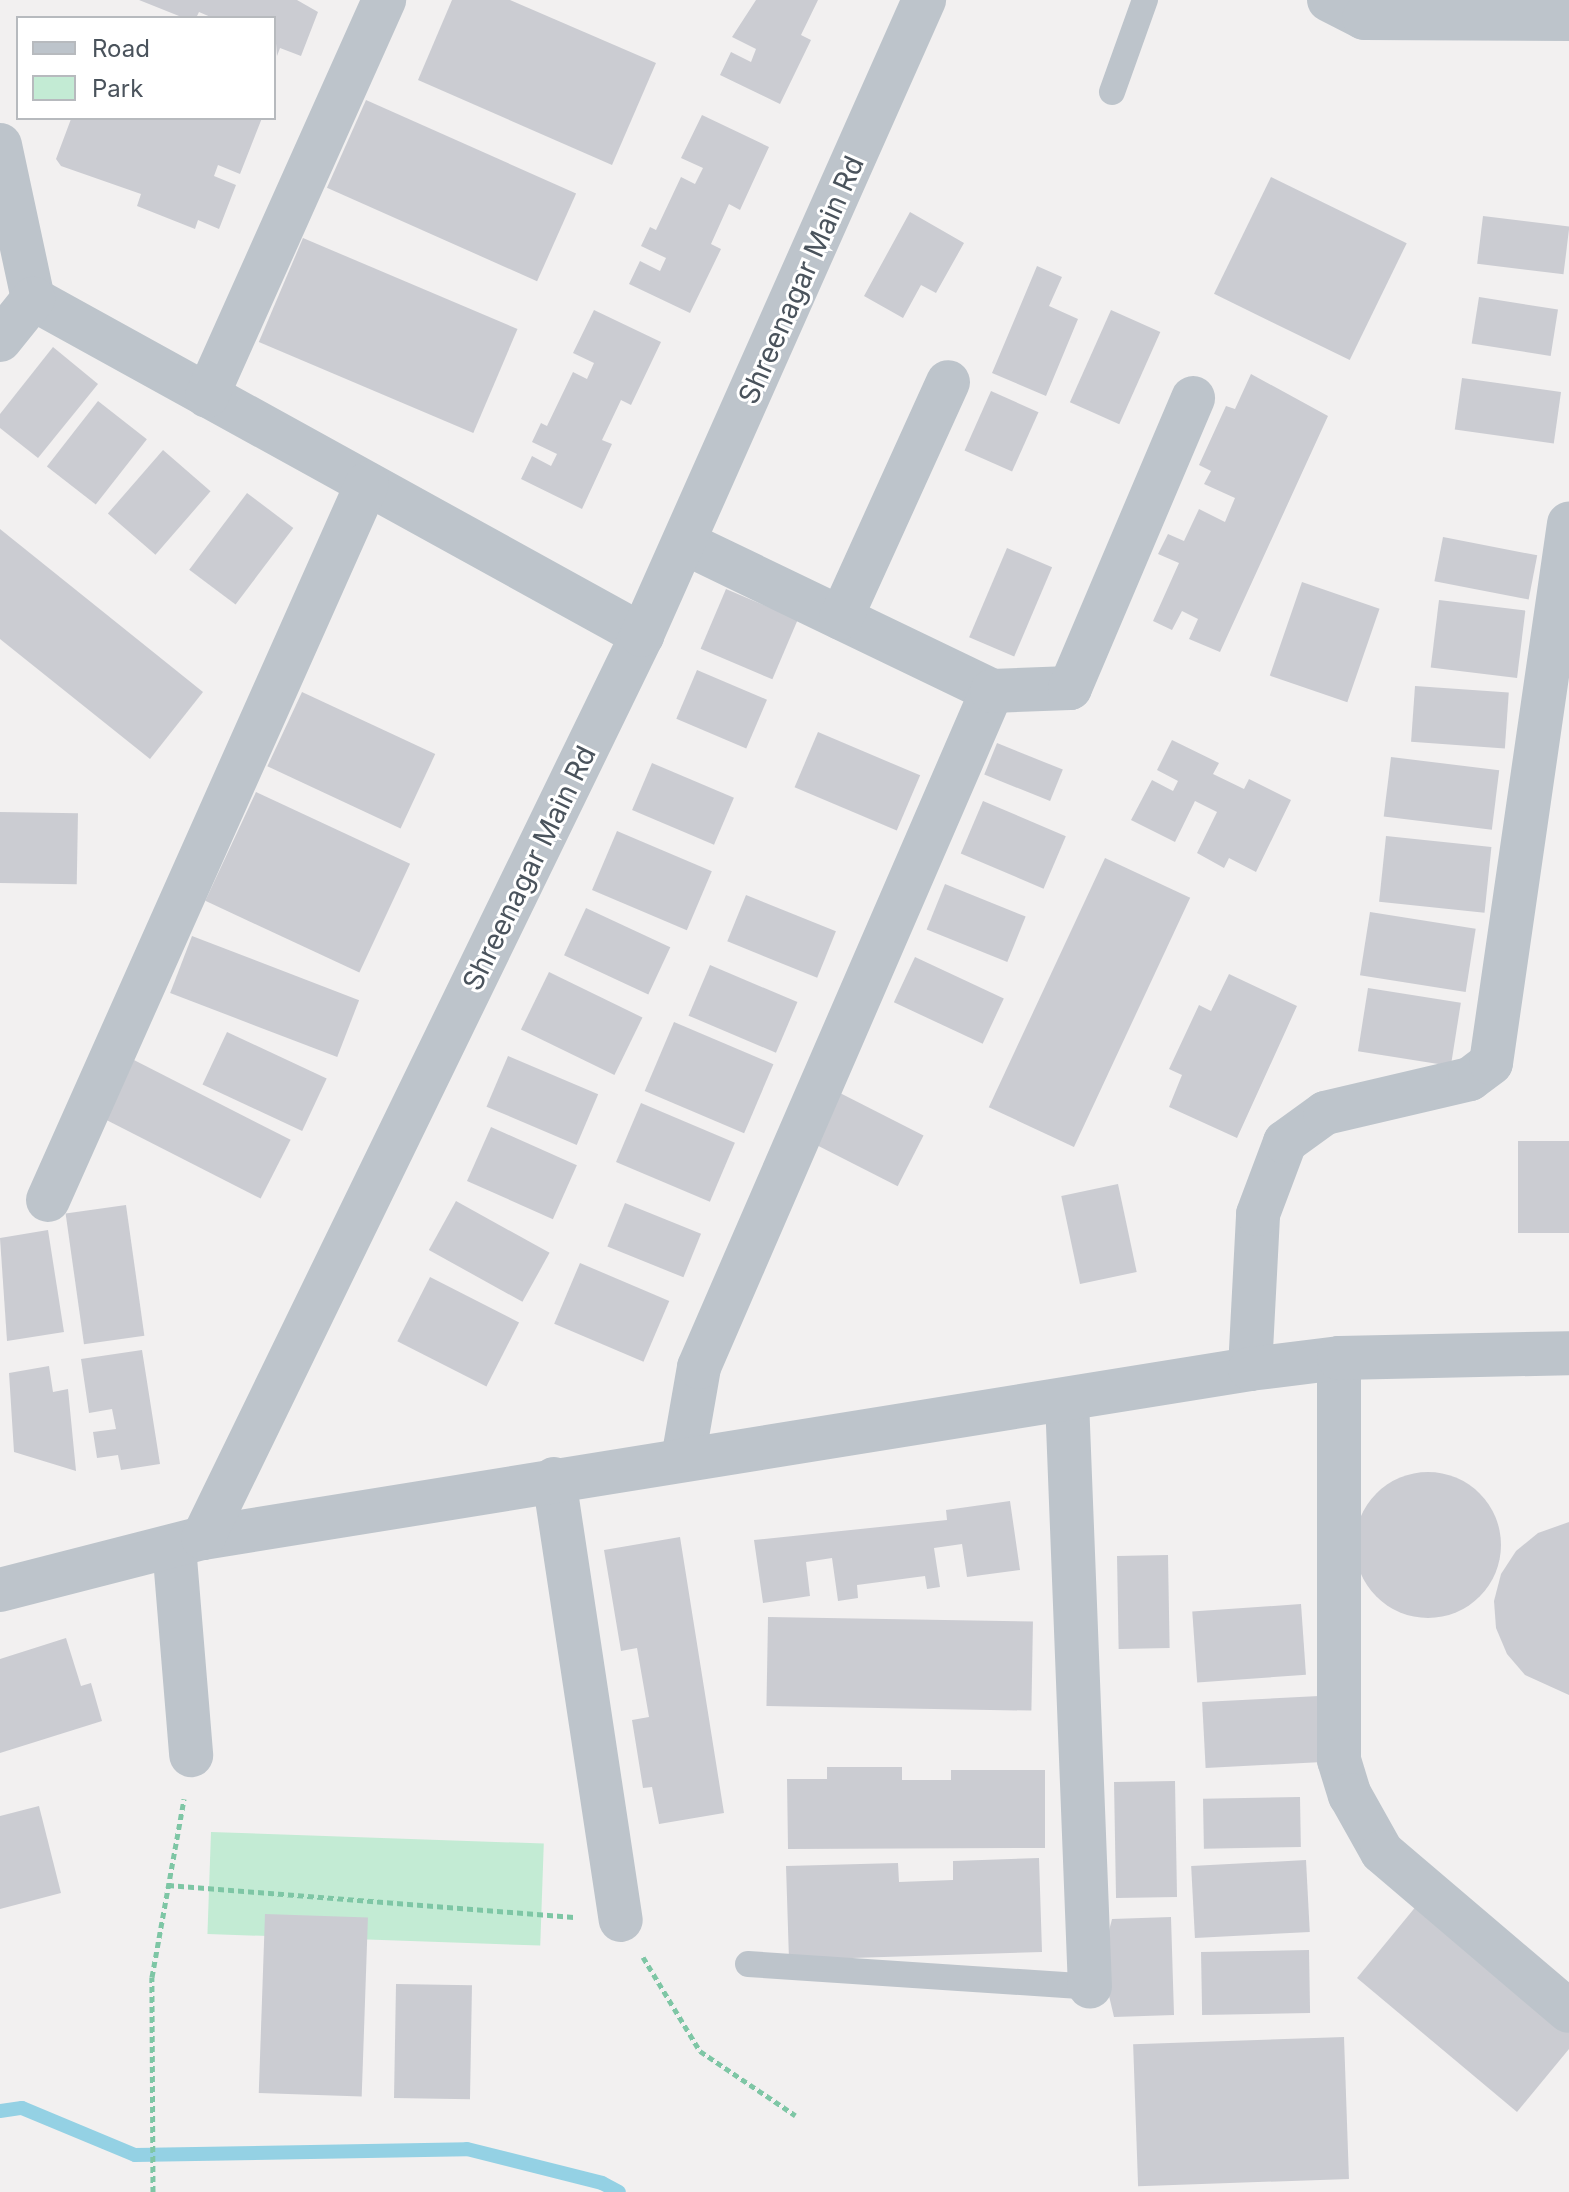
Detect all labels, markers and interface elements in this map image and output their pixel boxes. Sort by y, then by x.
legend [16,16,276,120]
text: Road [92,34,150,63]
text: Park [92,74,143,103]
street label: Shreenagar Main Rd [731,151,871,409]
street label: Shreenagar Main Rd [455,740,603,996]

